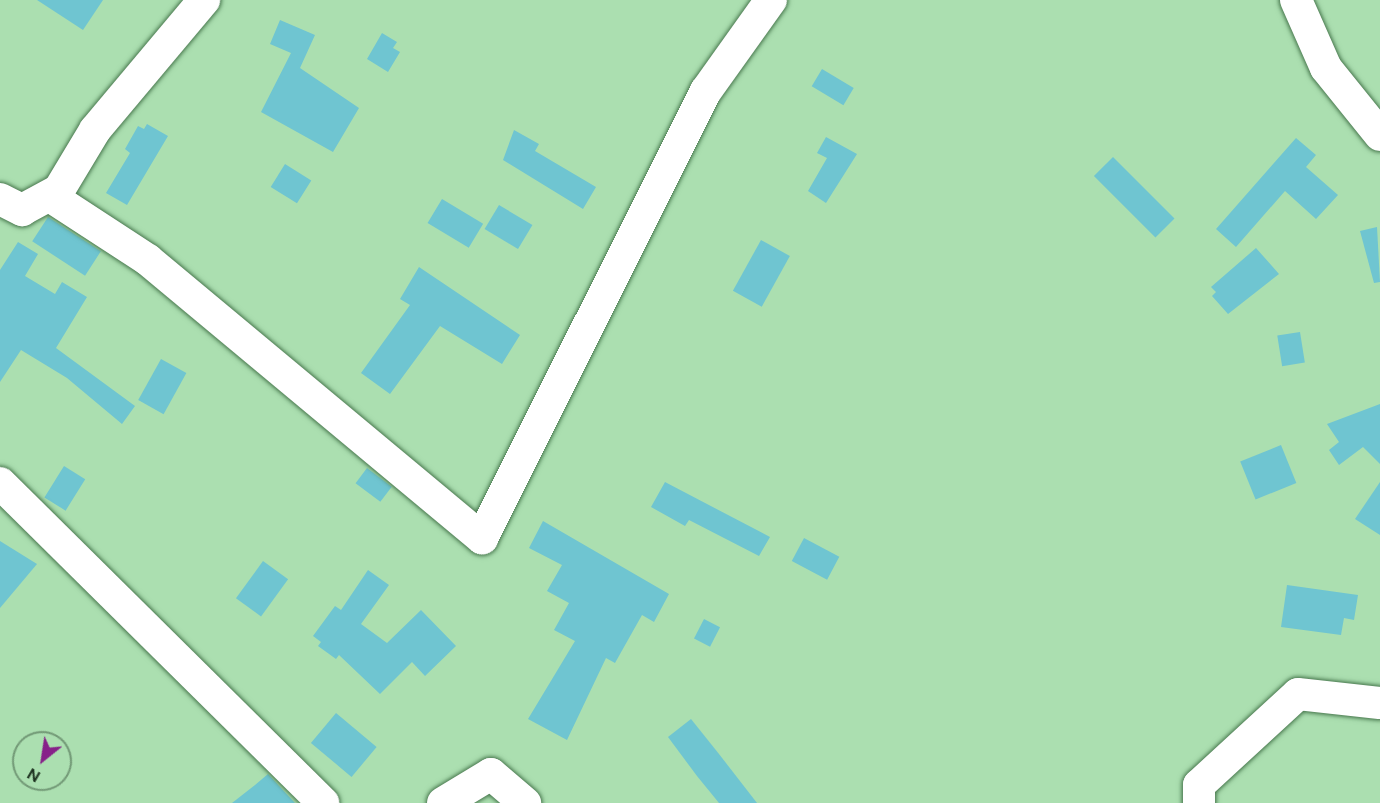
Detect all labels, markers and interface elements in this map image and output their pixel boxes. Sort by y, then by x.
north arrow [12,731,72,791]
text: N [23,763,44,787]

